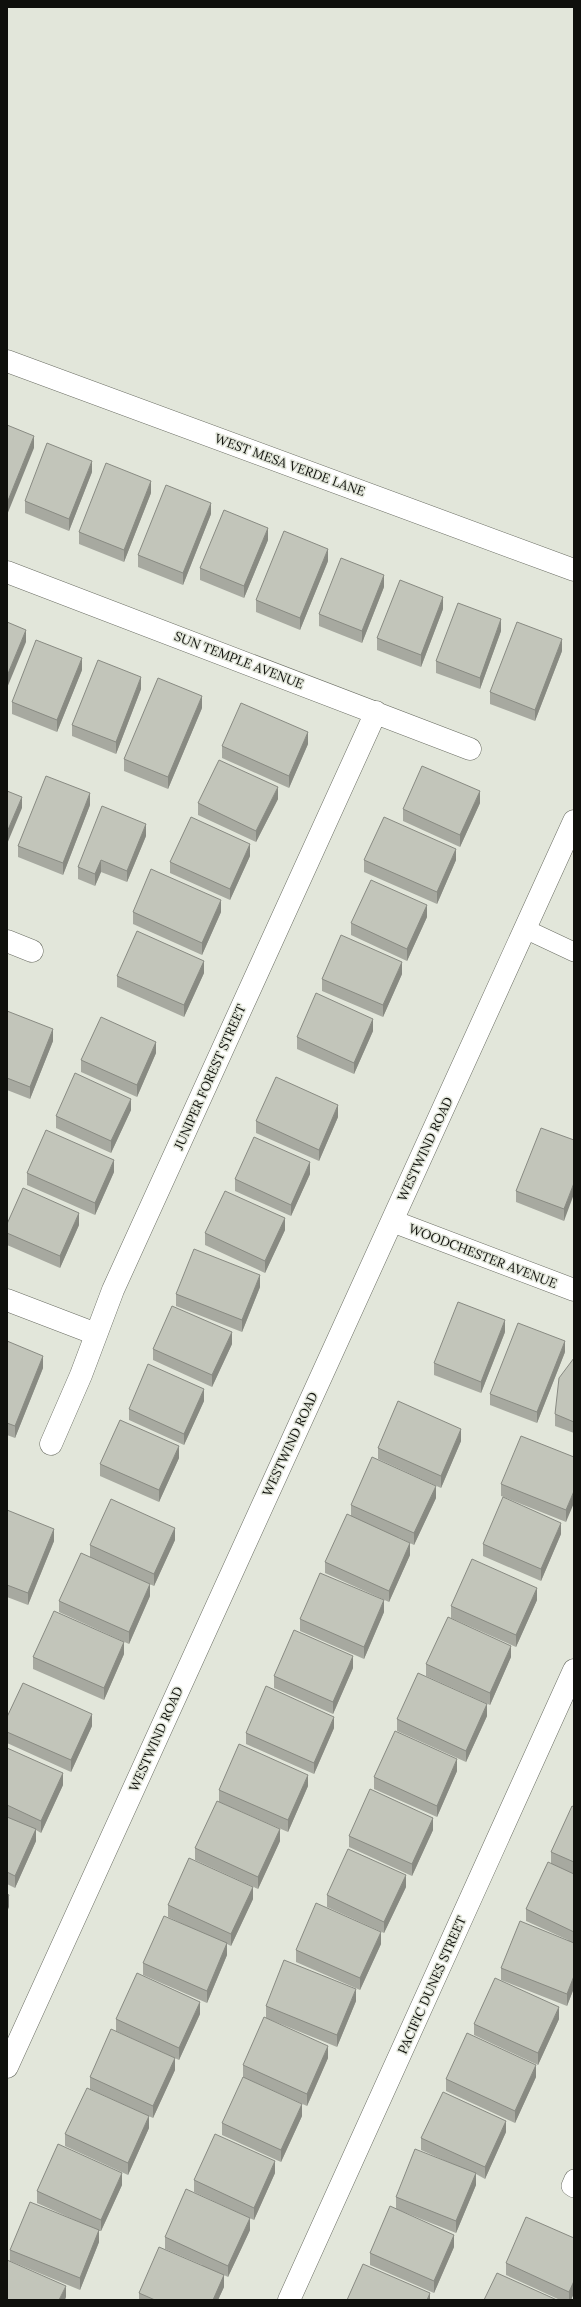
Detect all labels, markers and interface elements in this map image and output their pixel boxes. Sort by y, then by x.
street label: WEST MESA VERDE LANE [213,430,367,500]
street label: SUN TEMPLE AVENUE [172,627,306,693]
street label: JUNIPER FOREST STREET [170,1001,250,1153]
street label: WESTWIND ROAD [393,1094,457,1204]
street label: WOODCHESTER AVENUE [406,1220,560,1292]
street label: WESTWIND ROAD [258,1389,322,1499]
street label: WESTWIND ROAD [125,1684,187,1794]
street label: PACIFIC DUNES STREET [394,1913,470,2057]

